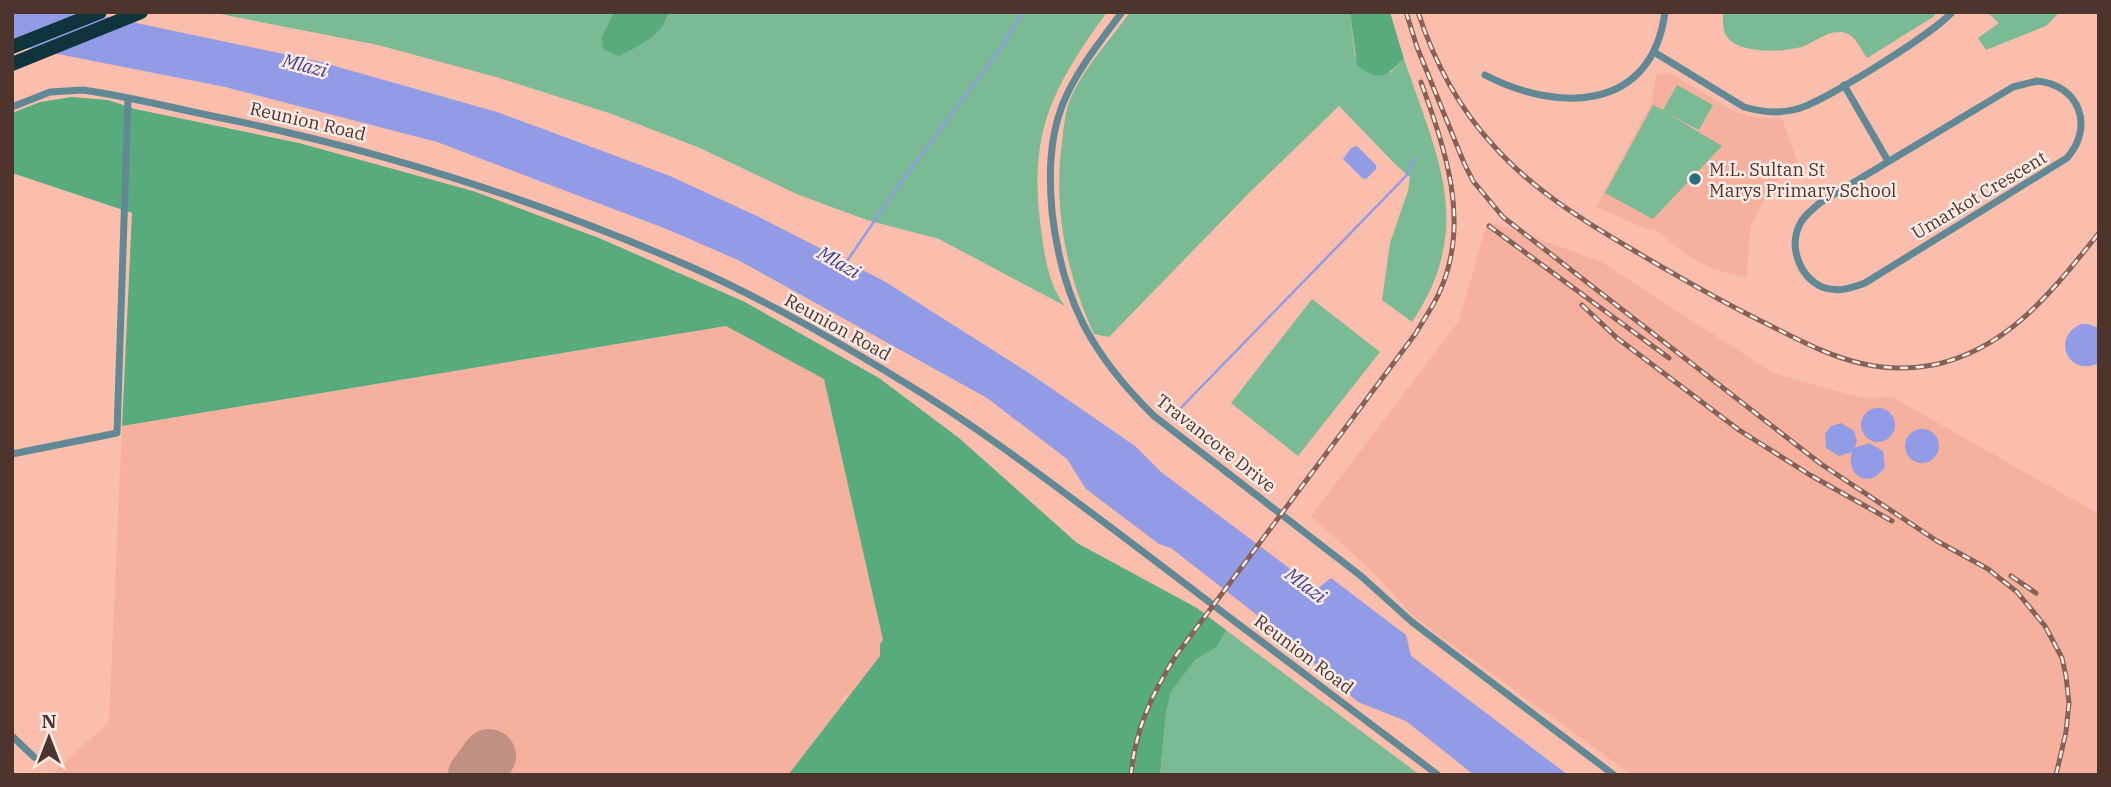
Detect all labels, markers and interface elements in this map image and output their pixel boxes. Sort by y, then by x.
water label: Mlazi [279,48,330,82]
street label: Reunion Road [248,96,368,146]
street label: Umarkot Crescent [1907,146,2051,244]
place label: M.L. Sultan St Marys Primary School [1709,158,1896,202]
marker: M.L. Sultan St Marys Primary School [1687,171,1703,187]
water label: Mlazi [813,240,865,284]
street label: Reunion Road [781,288,895,366]
street label: Travancore Drive [1151,389,1281,497]
water label: Mlazi [1280,561,1332,608]
street label: Reunion Road [1250,609,1358,699]
north arrow [14,703,84,773]
text: N [41,709,57,733]

